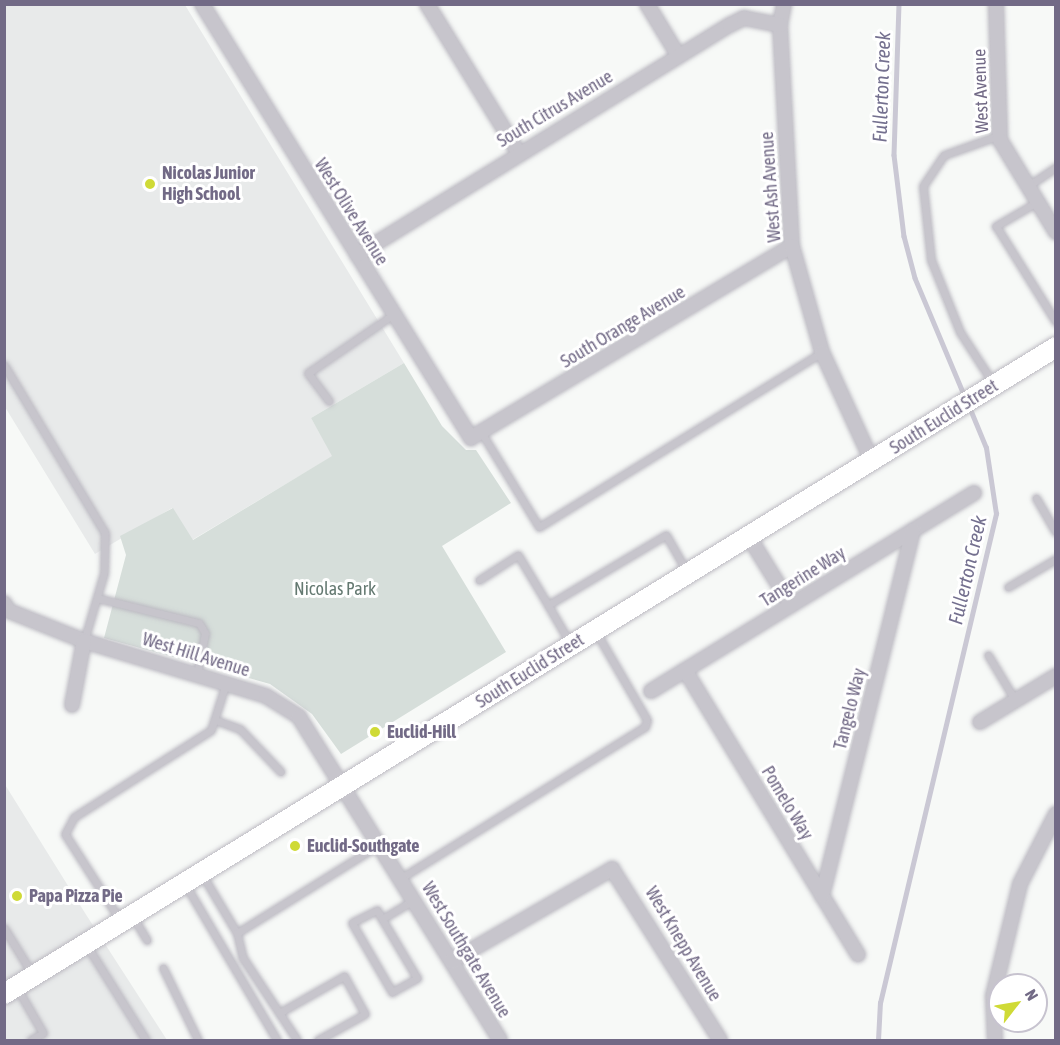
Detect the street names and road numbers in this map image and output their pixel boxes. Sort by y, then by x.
street label: West Avenue [969,48,993,134]
street label: South Citrus Avenue [493,66,617,152]
street label: West Ash Avenue [756,131,786,243]
street label: West Olive Avenue [310,155,392,269]
street label: South Orange Avenue [557,281,689,373]
street label: South Euclid Street [886,375,1002,459]
street label: Tangerine Way [756,542,850,612]
street label: West Hill Avenue [140,628,252,682]
street label: South Euclid Street [472,629,588,713]
street label: Tangelo Way [829,666,871,752]
street label: Pomelo Way [757,762,817,844]
street label: West Southgate Avenue [417,878,515,1022]
street label: West Knepp Avenue [640,883,726,1005]

